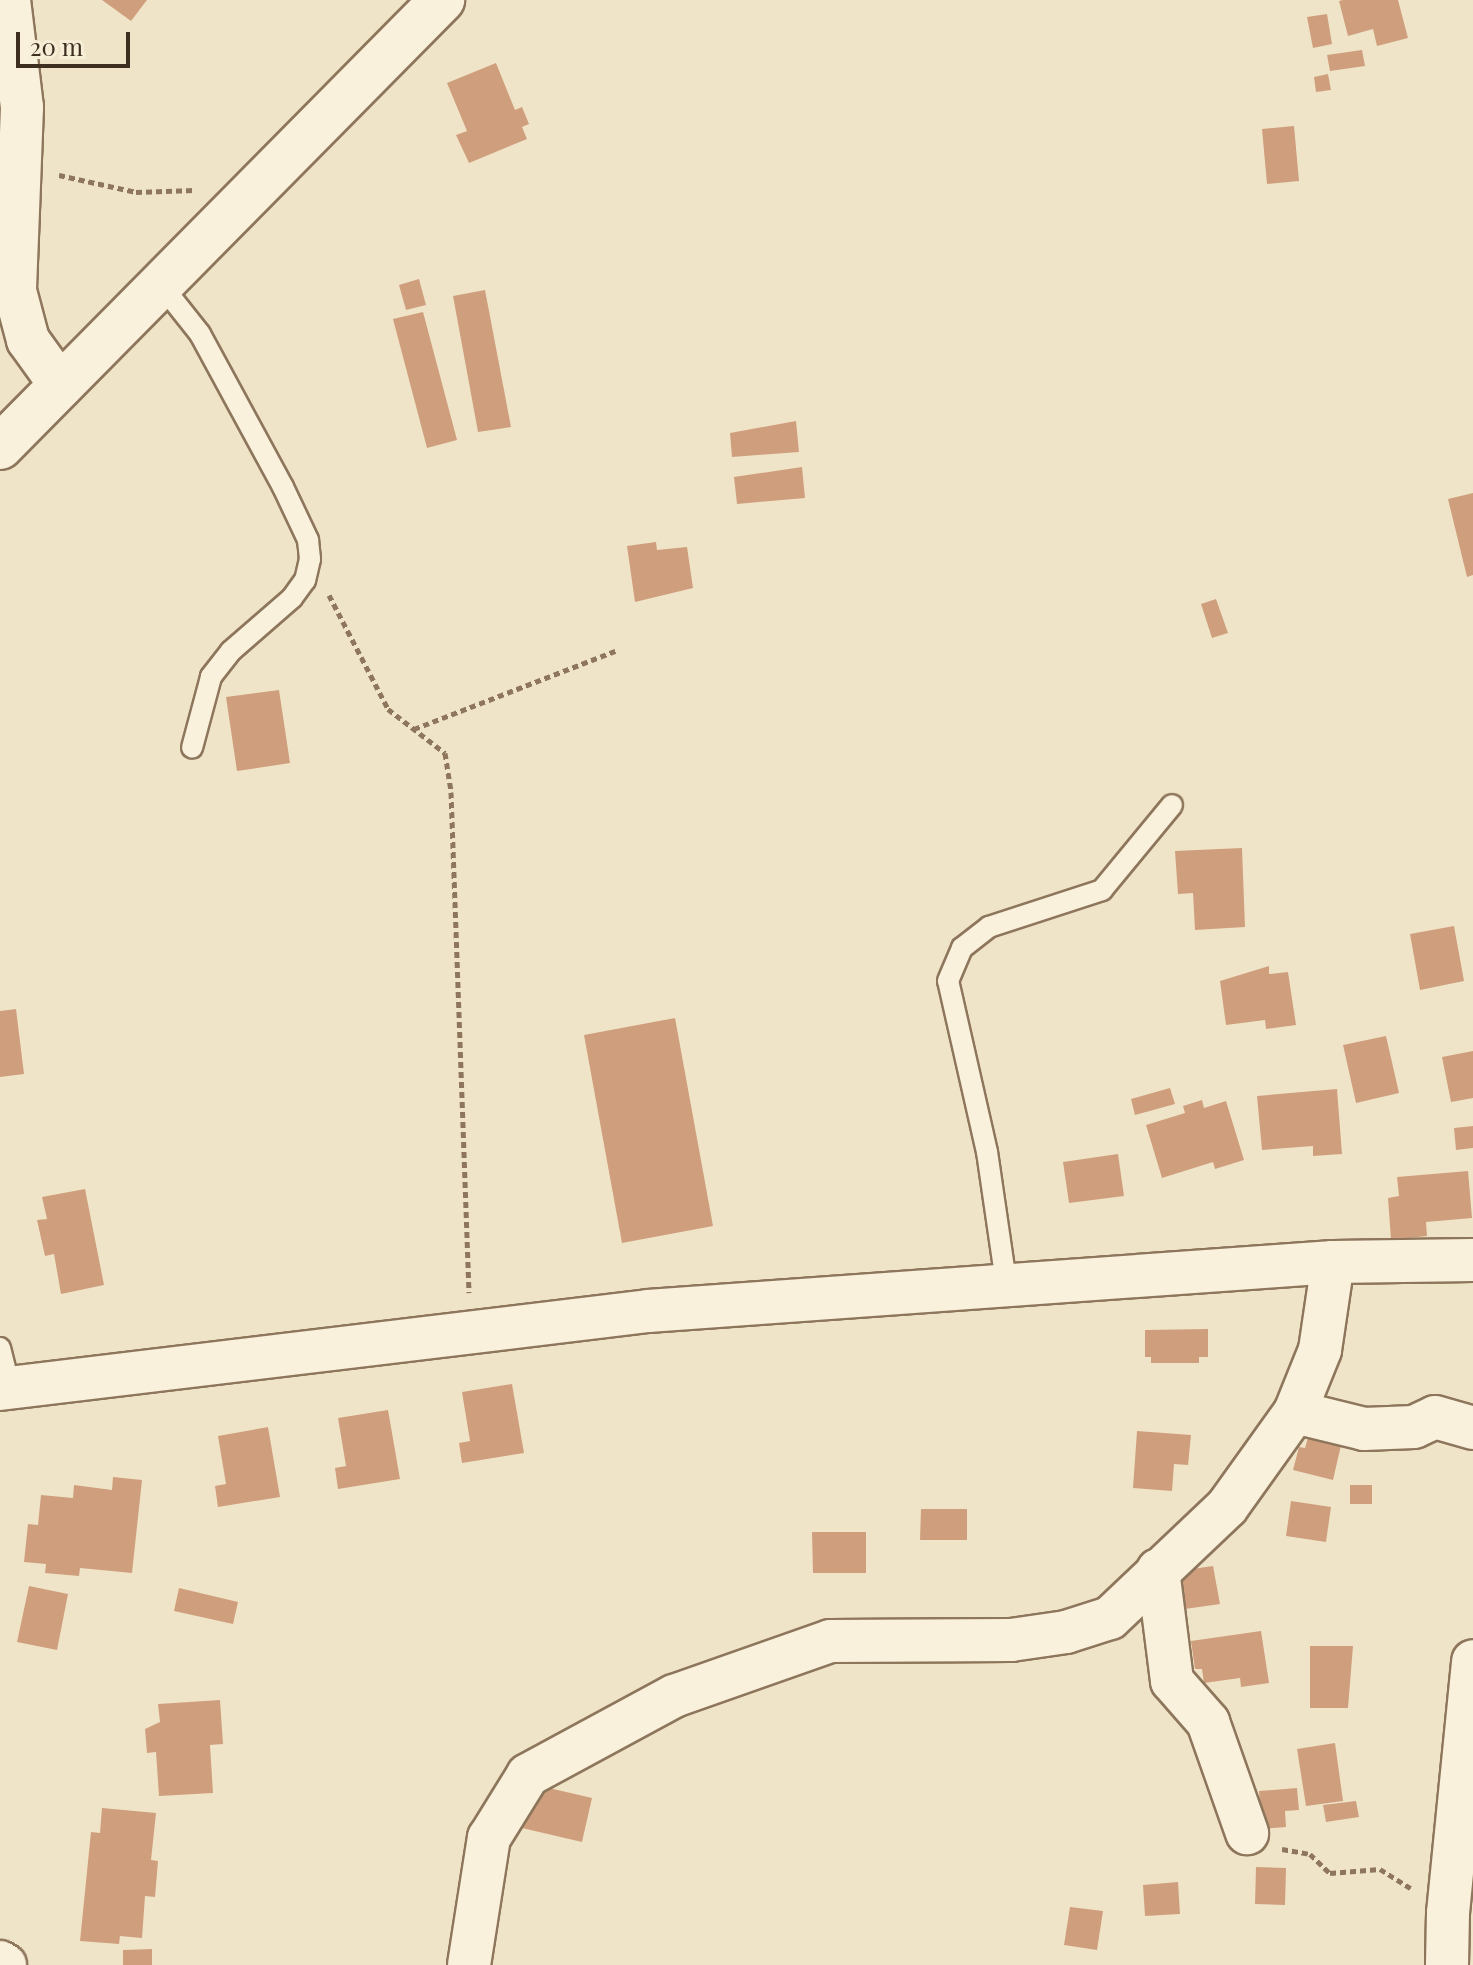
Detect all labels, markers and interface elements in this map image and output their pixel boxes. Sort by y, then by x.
scale bar [20,16,134,66]
text: 20 m [30,30,83,62]

